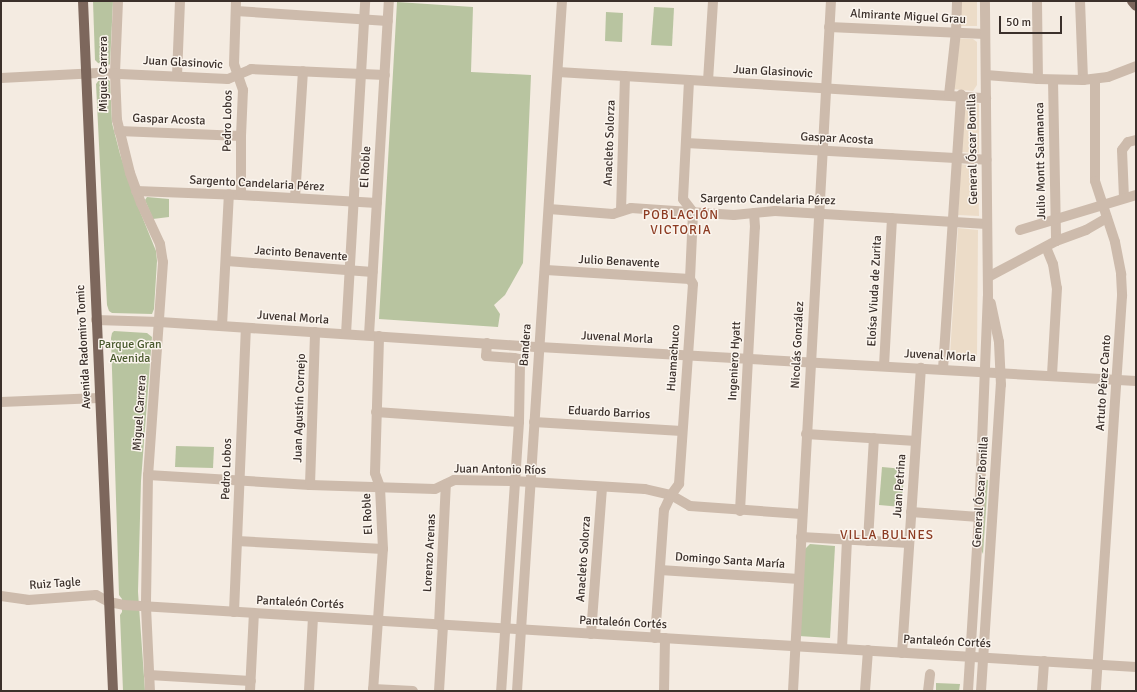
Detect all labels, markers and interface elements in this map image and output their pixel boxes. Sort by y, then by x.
street label: Almirante Miguel Grau [850,7,966,27]
scale bar [1001,8,1064,34]
text: 50 m [1006,15,1031,30]
street label: Miguel Carrera [97,36,111,112]
street label: Juan Glasinovic [143,54,223,72]
street label: Juan Glasinovic [733,63,813,81]
street label: Pedro Lobos [220,90,236,152]
street label: General Óscar Bonilla [965,93,981,205]
street label: Anacleto Solorza [601,100,619,186]
street label: Julio Montt Salamanca [1033,102,1049,220]
street label: Gaspar Acosta [132,112,206,128]
street label: Gaspar Acosta [800,130,874,148]
street label: El Roble [358,146,374,188]
street label: Sargento Candelaria Pérez [189,173,325,195]
street label: Sargento Candelaria Pérez [700,192,836,208]
district label: POBLACIÓN VICTORIA [643,208,719,239]
street label: Eloísa Viuda de Zurita [865,235,885,347]
street label: Jacinto Benavente [254,244,348,264]
street label: Julio Benavente [578,253,660,271]
street label: Avenida Radomiro Tomic [74,284,94,410]
street label: Nicolás González [789,301,807,389]
street label: Juvenal Morla [257,308,329,328]
street label: Ingeniero Hyatt [726,321,744,401]
street label: Bandera [517,323,535,367]
street label: Huamachuco [664,324,684,392]
street label: Juvenal Morla [581,329,653,347]
street label: Artuto Pérez Canto [1093,334,1115,432]
park label: Parque Gran Avenida [98,338,162,366]
street label: Juvenal Morla [904,347,976,365]
street label: Juan Agustín Cornejo [291,353,309,463]
street label: Miguel Carrera [130,374,150,452]
street label: Eduardo Barrios [568,404,650,422]
street label: General Óscar Bonilla [970,436,992,548]
street label: Pedro Lobos [219,438,235,500]
street label: Juan Petrina [891,453,909,519]
street label: Juan Antonio Ríos [454,462,546,478]
street label: El Roble [360,493,376,535]
street label: Lorenzo Arenas [421,513,439,593]
street label: Anacleto Solorza [574,515,594,603]
district label: VILLA BULNES [840,527,934,543]
street label: Domingo Santa María [674,550,786,572]
street label: Ruiz Tagle [29,575,81,593]
street label: Pantaleón Cortés [256,594,344,612]
street label: Pantaleón Cortés [579,614,667,632]
street label: Pantaleón Cortés [903,633,991,651]

